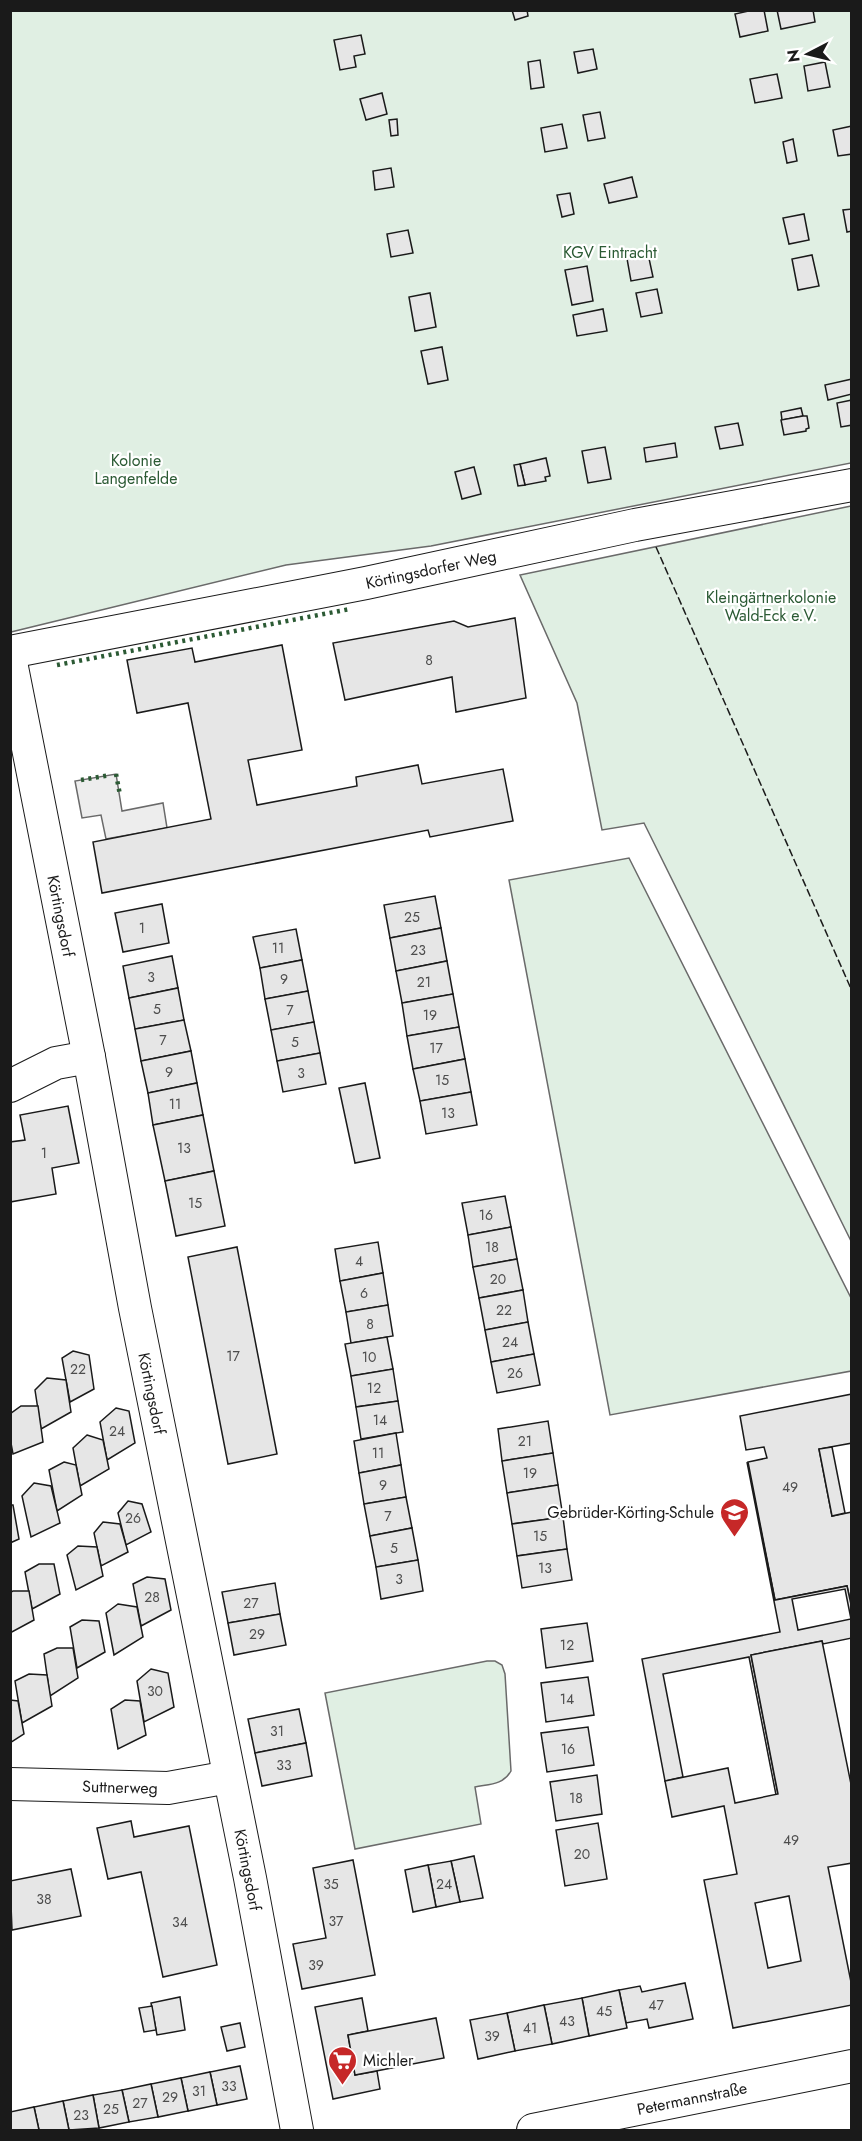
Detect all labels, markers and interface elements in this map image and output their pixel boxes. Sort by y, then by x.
north arrow [778,24,838,84]
text: N [781,48,806,63]
park label: KGV Eintracht [563,241,657,264]
park label: Kolonie Langenfelde [95,449,177,490]
street label: Körtingsdorfer Weg [363,544,498,594]
park label: Kleingärtnerkolonie Wald-Eck e.V. [706,586,836,627]
house number: 8 [425,650,433,670]
street label: Körtingsdorf [42,873,81,959]
house number: 25 [404,907,420,927]
house number: 1 [139,918,145,938]
house number: 11 [272,938,284,958]
house number: 23 [410,940,426,960]
house number: 3 [147,967,155,987]
house number: 9 [280,969,288,989]
house number: 21 [417,972,431,992]
house number: 5 [153,999,161,1019]
house number: 7 [286,1000,294,1020]
house number: 19 [423,1005,437,1025]
house number: 7 [159,1030,167,1050]
house number: 5 [291,1032,299,1052]
house number: 17 [429,1038,443,1058]
house number: 9 [165,1062,173,1082]
house number: 3 [297,1063,305,1083]
house number: 15 [435,1070,449,1090]
house number: 11 [169,1094,181,1114]
house number: 13 [441,1103,455,1123]
house number: 13 [177,1138,191,1158]
house number: 1 [41,1143,47,1163]
house number: 15 [188,1193,202,1213]
house number: 16 [479,1205,493,1225]
house number: 18 [485,1237,499,1257]
house number: 4 [355,1251,363,1271]
house number: 20 [490,1269,506,1289]
house number: 6 [360,1283,368,1303]
house number: 22 [496,1300,512,1320]
house number: 8 [366,1314,374,1334]
house number: 24 [502,1332,518,1352]
house number: 17 [226,1346,240,1366]
house number: 10 [362,1347,376,1367]
street label: Körtingsdorf [133,1351,172,1437]
house number: 22 [70,1359,86,1379]
house number: 26 [507,1363,523,1383]
house number: 12 [367,1378,381,1398]
house number: 14 [373,1410,387,1430]
house number: 24 [109,1421,125,1441]
house number: 21 [518,1431,532,1451]
house number: 11 [372,1443,384,1463]
house number: 19 [523,1463,537,1483]
house number: 9 [379,1475,387,1495]
house number: 49 [782,1477,798,1497]
school or university icon: Gebrüder-Körting-Schule [719,1496,751,1538]
place label: Gebrüder-Körting-Schule [547,1501,714,1524]
house number: 7 [384,1506,392,1526]
house number: 26 [125,1508,141,1528]
house number: 15 [533,1526,547,1546]
house number: 5 [390,1538,398,1558]
house number: 13 [538,1558,552,1578]
house number: 3 [395,1569,403,1589]
house number: 28 [144,1587,160,1607]
house number: 27 [243,1593,259,1613]
house number: 29 [249,1624,265,1644]
house number: 12 [560,1635,574,1655]
house number: 30 [147,1681,163,1701]
house number: 14 [560,1689,574,1709]
house number: 31 [270,1721,284,1741]
house number: 16 [561,1739,575,1759]
house number: 33 [276,1755,292,1775]
street label: Suttnerweg [82,1774,158,1799]
house number: 18 [569,1788,583,1808]
street label: Körtingsdorf [229,1827,267,1913]
house number: 49 [783,1830,799,1850]
house number: 20 [574,1844,590,1864]
house number: 35 [323,1874,339,1894]
house number: 24 [436,1874,452,1894]
house number: 38 [36,1889,52,1909]
house number: 37 [329,1911,344,1931]
house number: 34 [172,1912,188,1932]
house number: 39 [308,1955,324,1975]
house number: 47 [648,1995,664,2015]
house number: 45 [596,2001,612,2021]
house number: 43 [559,2011,575,2031]
house number: 41 [523,2018,537,2038]
house number: 39 [484,2026,500,2046]
supermarket icon: Michler [326,2044,358,2086]
place label: Michler [363,2049,414,2072]
house number: 33 [221,2076,237,2096]
street label: Petermannstraße [635,2076,749,2120]
house number: 31 [192,2081,206,2101]
house number: 29 [162,2087,178,2107]
house number: 27 [132,2093,148,2113]
house number: 25 [103,2099,119,2119]
house number: 23 [73,2105,89,2125]

